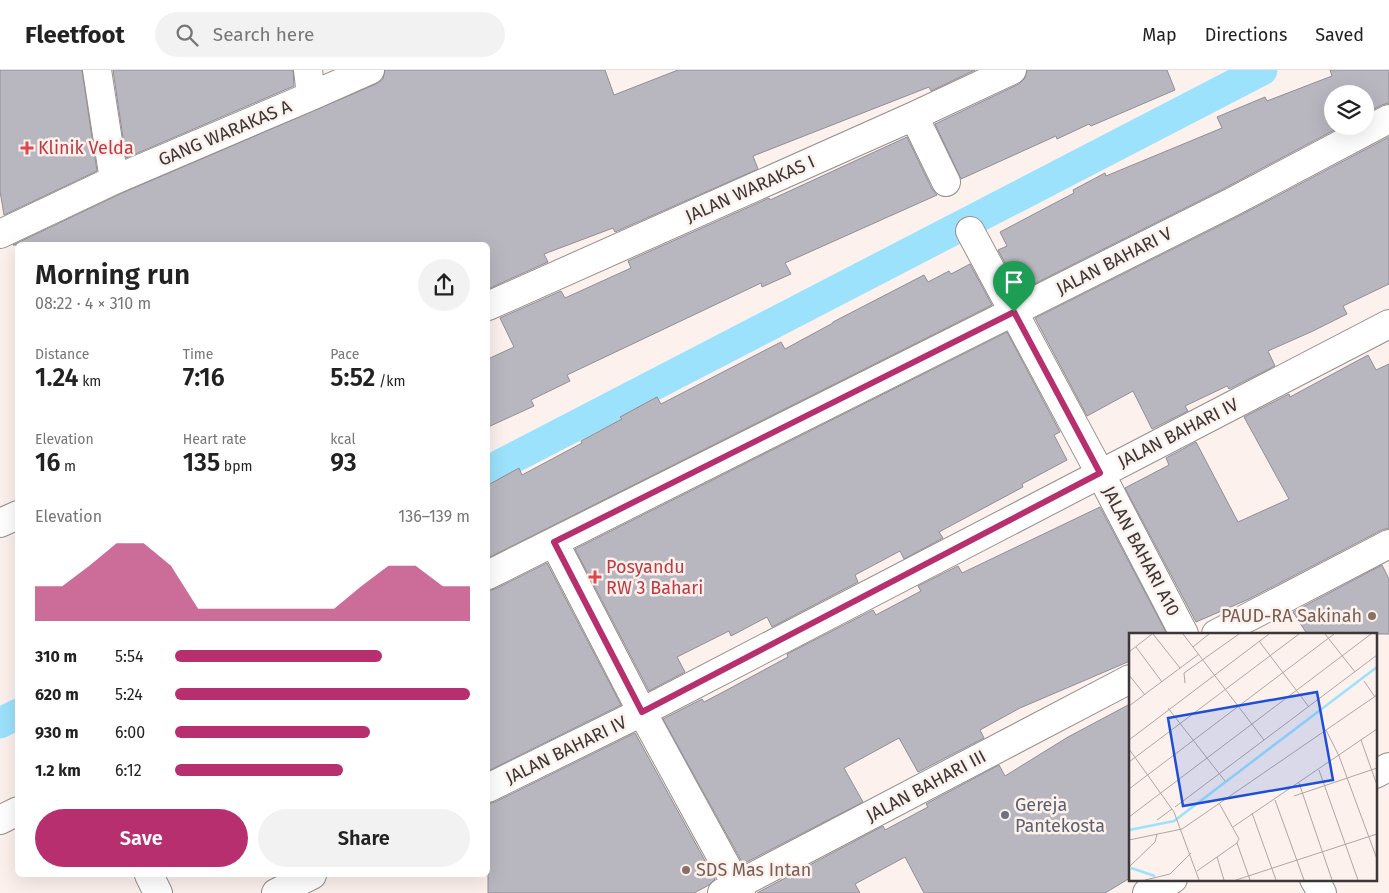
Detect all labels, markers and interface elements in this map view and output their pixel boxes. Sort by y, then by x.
search box [155,12,505,57]
text: Fleetfoot [25,21,125,49]
icon: search [173,21,201,49]
text: Search here [213,23,314,46]
text: Map [1142,24,1177,46]
text: Directions [1205,24,1287,46]
text: Saved [1315,24,1364,46]
map controls [1324,85,1374,135]
button: layers [1324,85,1374,135]
street label: GANG WARAKAS A [155,95,295,171]
place label: Klinik Velda [38,137,134,159]
marker: Klinik Velda [20,141,34,155]
street label: JALAN WARAKAS I [682,151,818,227]
street label: JALAN BAHARI V [1052,222,1176,300]
text: Morning run [35,258,190,291]
button: share [418,259,470,311]
pin [993,261,1035,312]
icon: arrive [1000,268,1028,296]
text: 08:22 · 4 × 310 m [35,294,151,313]
text: Distance [35,346,89,363]
text: Time [183,346,213,363]
text: Pace [330,346,359,363]
text: 1.24 [35,363,78,393]
text: 7:16 [183,363,225,393]
text: 5:52 [330,363,375,393]
text: km [78,373,101,390]
text: /km [375,373,406,390]
street label: JALAN BAHARI IV [1114,393,1242,473]
text: Elevation [35,431,94,448]
text: Heart rate [183,431,246,448]
text: kcal [330,431,356,448]
text: 16 [35,448,60,478]
text: 135 [183,448,220,478]
text: 93 [330,448,357,478]
text: m [60,458,76,475]
text: bpm [220,458,252,475]
street label: JALAN BAHARI A10 [1097,482,1185,620]
text: Elevation [35,507,102,526]
text: 136–139 m [398,507,470,526]
place label: Posyandu RW 3 Bahari [606,556,703,599]
marker: Posyandu RW 3 Bahari [588,570,602,584]
place label: PAUD-RA Sakinah [1221,605,1362,627]
marker: PAUD-RA Sakinah [1366,610,1378,622]
inset map [1129,633,1376,880]
text: 310 m [35,647,77,666]
text: 5:54 [115,647,143,666]
text: 620 m [35,685,79,704]
text: 5:24 [115,685,143,704]
street label: JALAN BAHARI IV [502,711,630,789]
text: 930 m [35,723,79,742]
text: 6:00 [115,723,145,742]
street label: JALAN BAHARI III [862,745,990,827]
text: 1.2 km [35,761,81,780]
text: 6:12 [115,761,142,780]
place label: Gereja Pantekosta [1015,794,1105,837]
button: Save [35,809,248,867]
button: Share [258,809,470,867]
marker: Gereja Pantekosta [999,809,1011,821]
place label: SDS Mas Intan [696,859,811,881]
marker: SDS Mas Intan [680,864,692,876]

